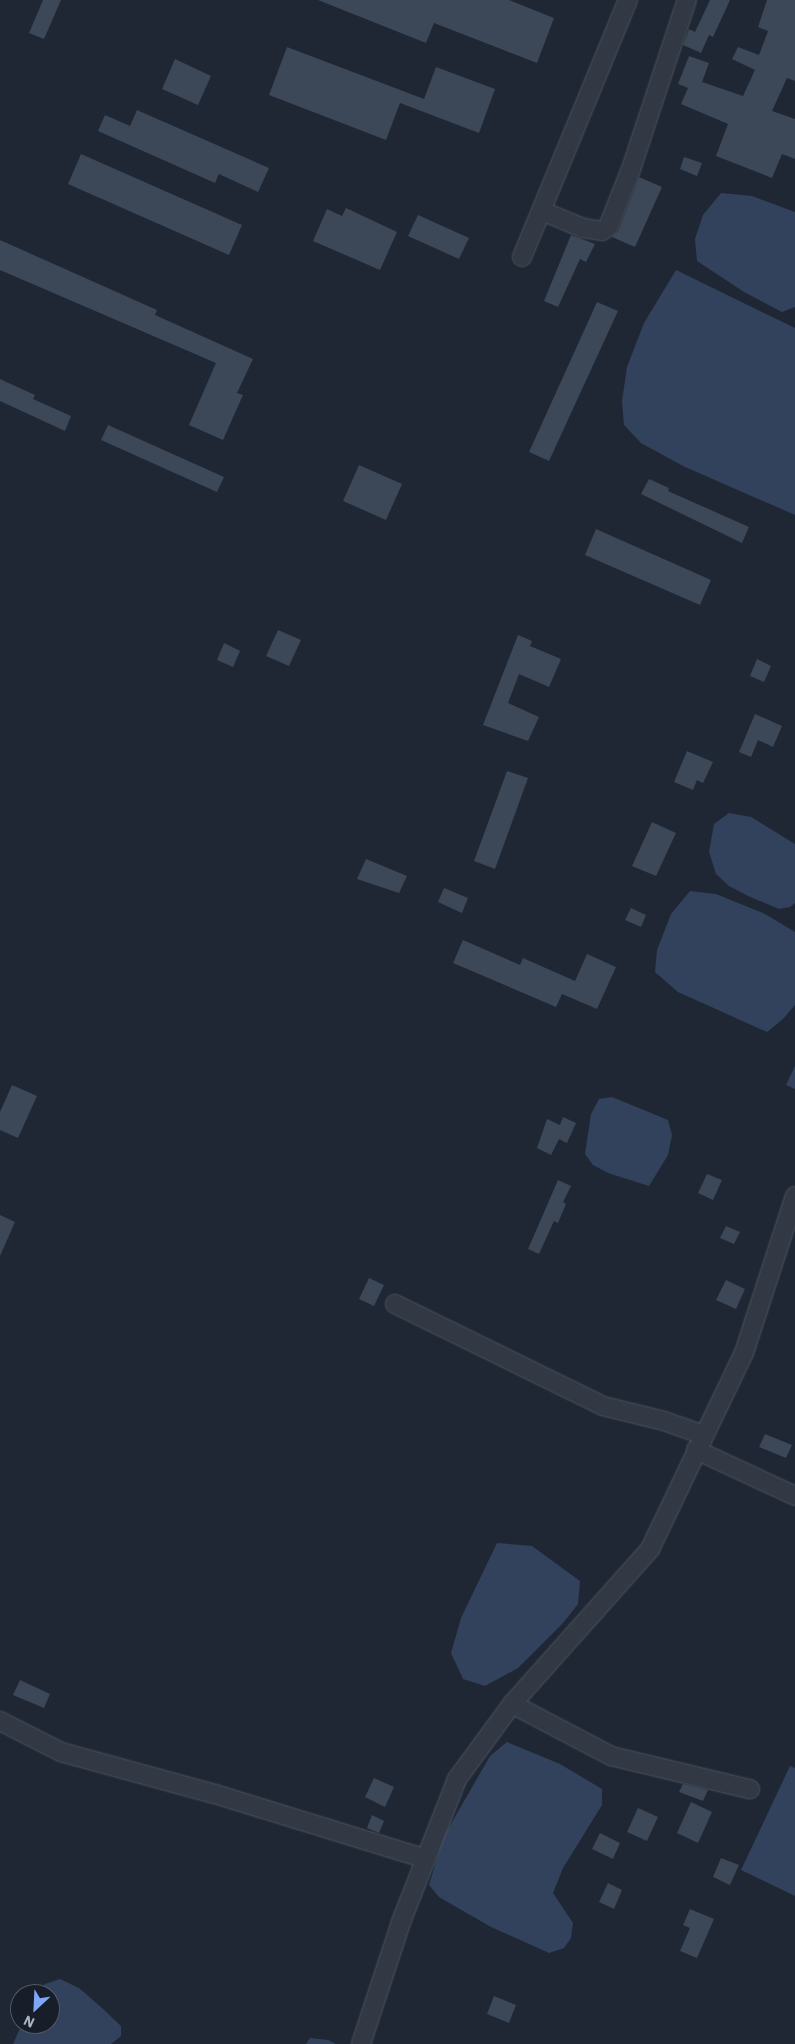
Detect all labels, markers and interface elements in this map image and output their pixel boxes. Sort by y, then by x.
north arrow [10,1984,60,2034]
text: N [21,2011,37,2032]

